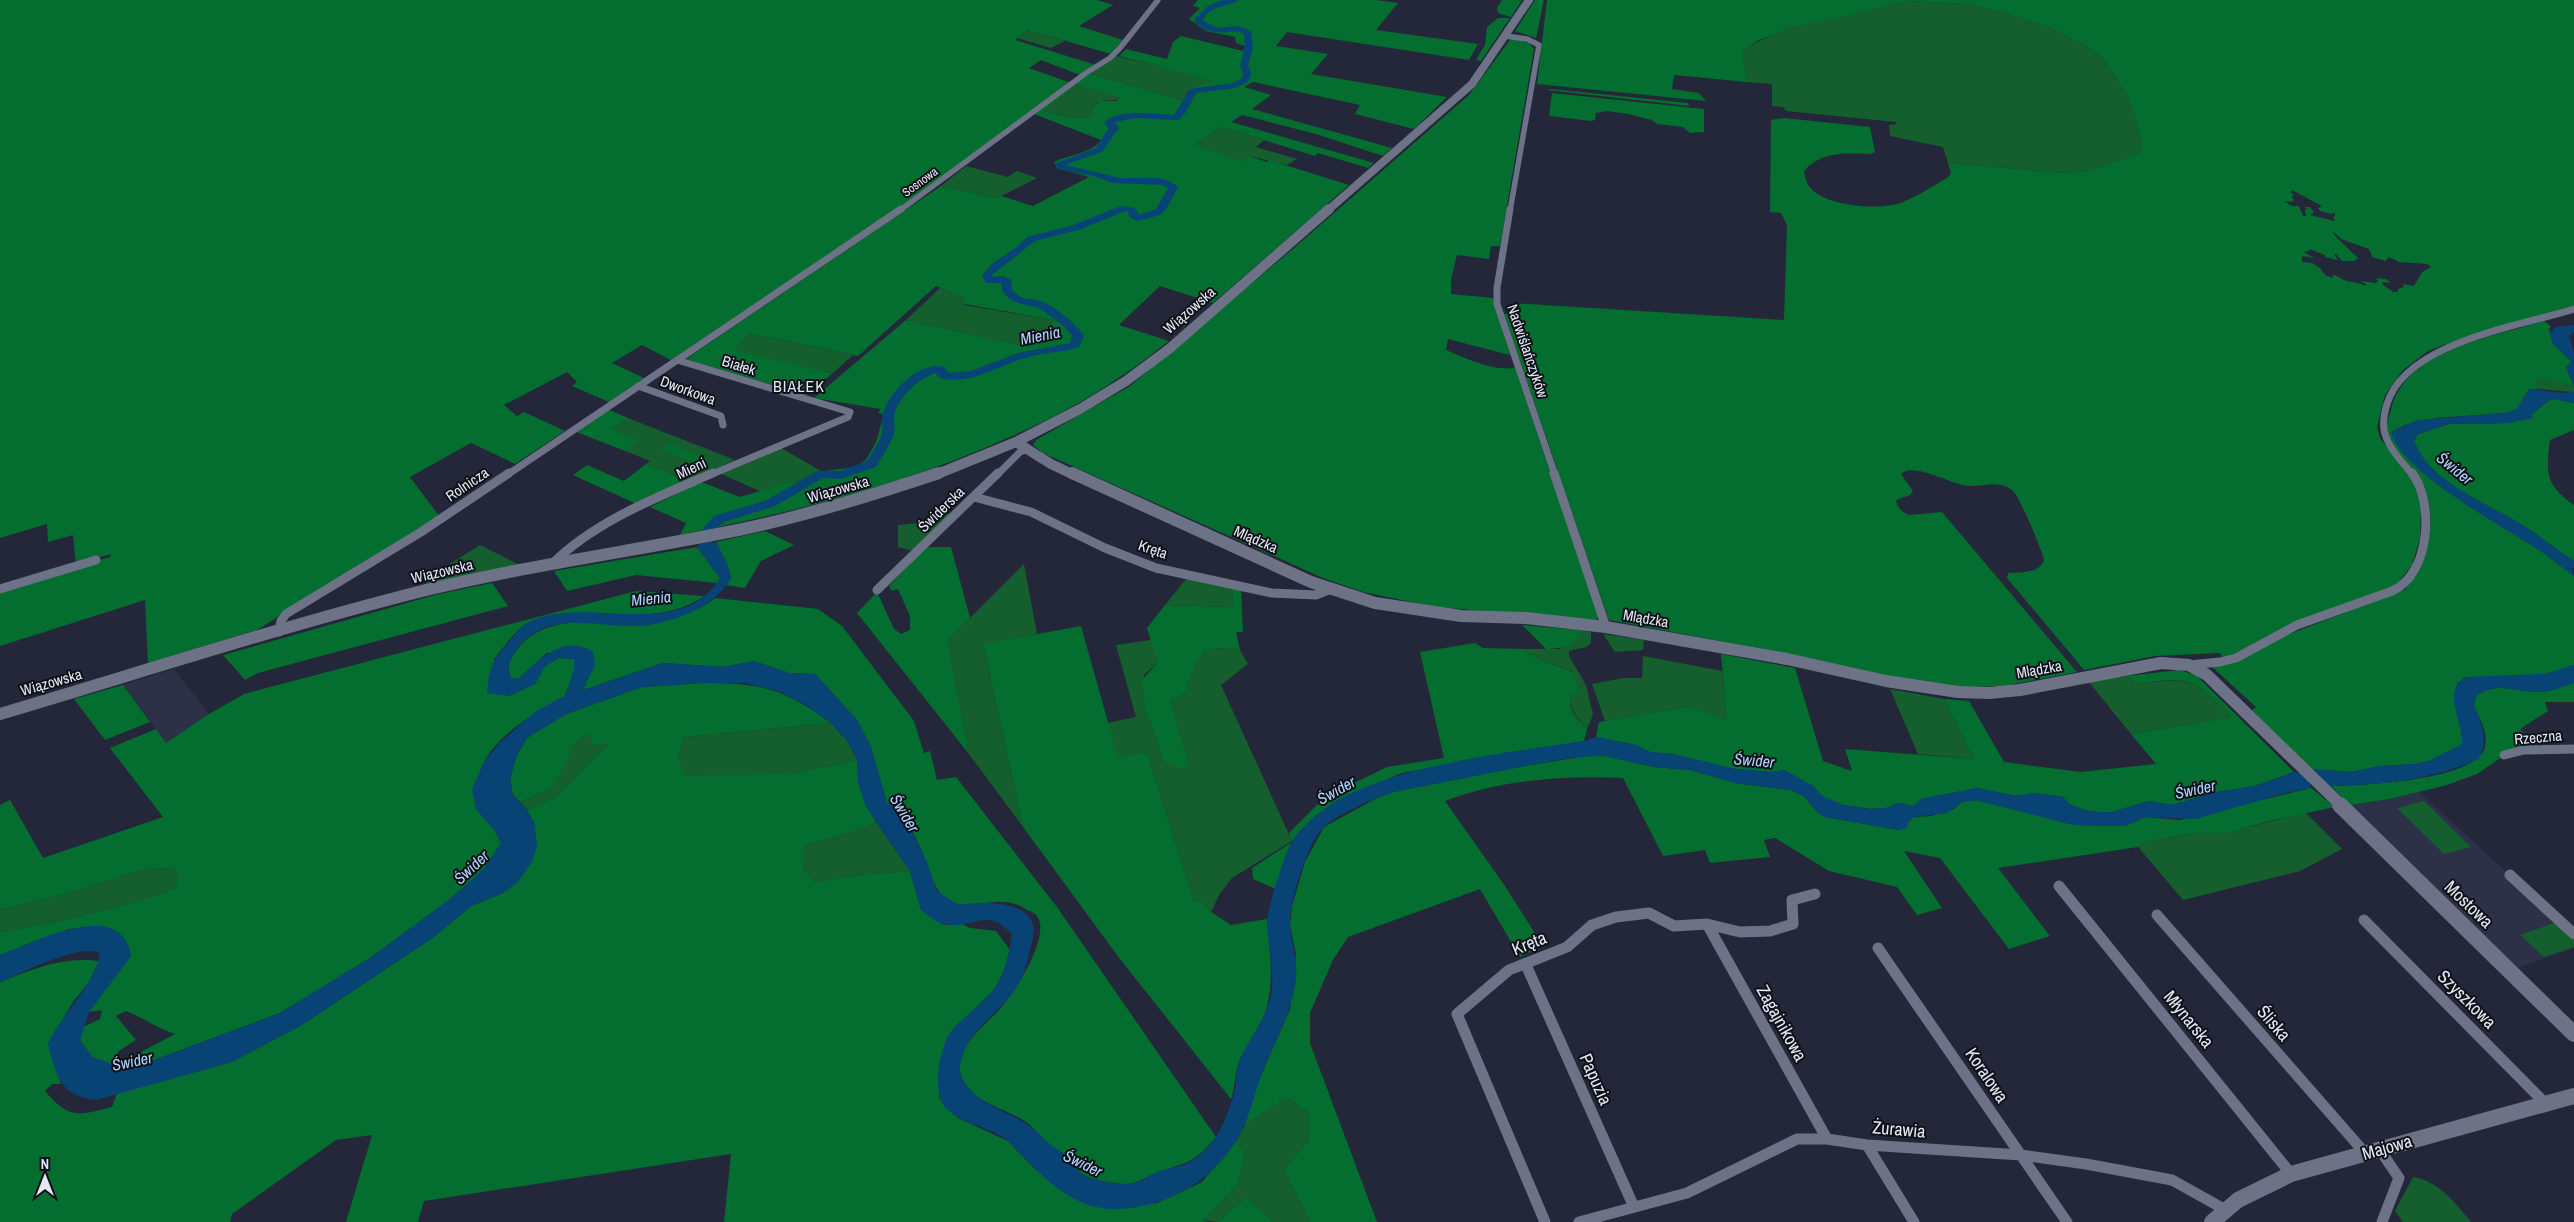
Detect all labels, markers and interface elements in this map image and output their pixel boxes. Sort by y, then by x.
street label: Sosnowa [899,163,941,200]
street label: Wiązowska [1158,281,1220,339]
street label: Nadwiślańczyków [1502,301,1554,401]
water label: Mienia [1018,320,1062,350]
street label: Białek [720,350,759,380]
street label: Dworkowa [657,370,719,410]
district label: BIAŁEK [773,375,825,397]
water label: Świder [2432,447,2478,490]
street label: Mieni [673,452,709,484]
street label: Rolnicza [441,462,493,506]
street label: Wiązowska [805,470,871,508]
street label: Świderska [913,481,969,536]
street label: Mlądzka [1231,520,1281,558]
street label: Kręta [1136,534,1170,564]
street label: Wiązowska [409,554,475,588]
water label: Mienia [630,585,672,611]
street label: Mlądzka [1622,604,1671,632]
street label: Mlądzka [2015,655,2064,683]
street label: Wiązowska [18,663,84,701]
street label: Rzeczna [2513,724,2563,750]
water label: Świder [1733,747,1776,773]
water label: Świder [1313,770,1360,810]
water label: Świder [2173,774,2218,804]
water label: Świder [885,790,925,837]
water label: Świder [449,845,494,889]
street label: Mostowa [2439,874,2499,934]
street label: Kręta [1508,925,1550,961]
street label: Szyszkowa [2432,964,2502,1034]
street label: Zagajnikowa [1751,980,1813,1066]
street label: Młynarska [2158,985,2220,1053]
street label: Śliska [2251,1000,2297,1046]
street label: Koralowa [1959,1043,2015,1107]
water label: Świder [110,1046,155,1076]
street label: Papuzia [1574,1049,1618,1109]
street label: Żurawia [1871,1114,1927,1144]
street label: Majowa [2359,1128,2415,1166]
water label: Świder [1060,1144,1107,1182]
north arrow [20,1152,70,1202]
text: N [41,1155,49,1173]

